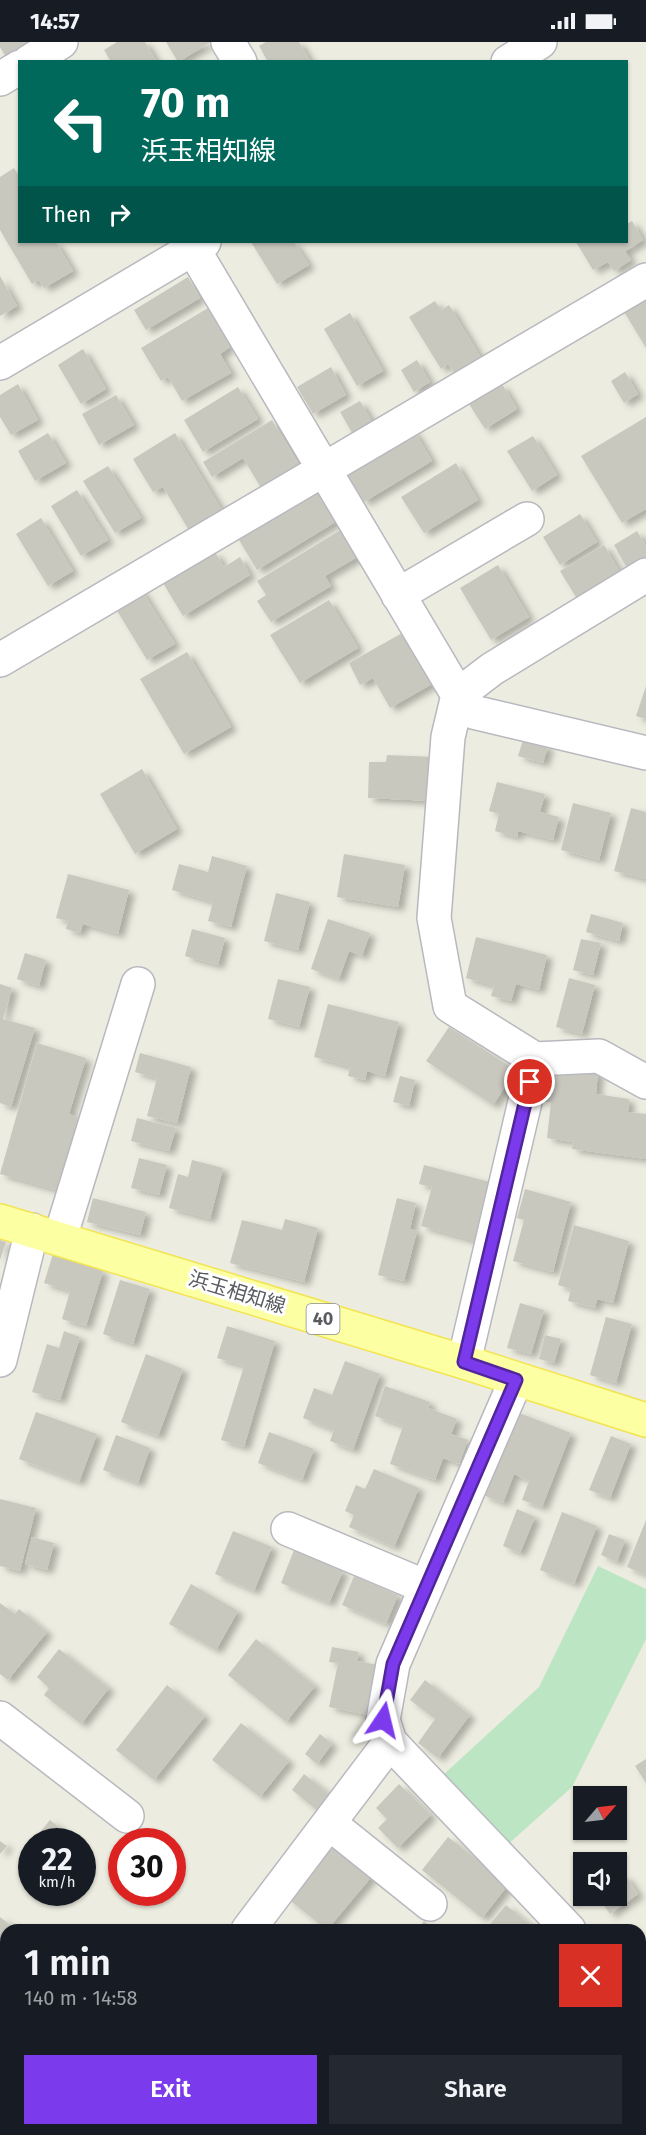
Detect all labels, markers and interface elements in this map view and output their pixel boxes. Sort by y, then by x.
text: 14:57 [30,8,80,35]
text: 70 m [141,78,230,128]
icon: left [42,84,120,162]
text: 浜玉相知線 [141,135,276,167]
icon: right [103,198,136,231]
text: Then [42,201,91,228]
pin [504,1056,555,1107]
icon: arrive [513,1065,546,1098]
street label: 浜玉相知線 [186,1266,288,1318]
road number: 40 [306,1304,340,1334]
position arrow [351,1688,415,1752]
north arrow [573,1786,627,1840]
map controls [573,1786,627,1906]
speed limit sign: 30 [108,1828,186,1906]
text: 22 [41,1842,73,1878]
button: sound [573,1852,627,1906]
text: km/h [38,1873,76,1891]
text: 1 min [24,1941,111,1985]
button: close [559,1944,622,2007]
text: 140 m · 14:58 [24,1986,138,2010]
button: Exit [24,2055,317,2124]
button: Share [329,2055,622,2124]

